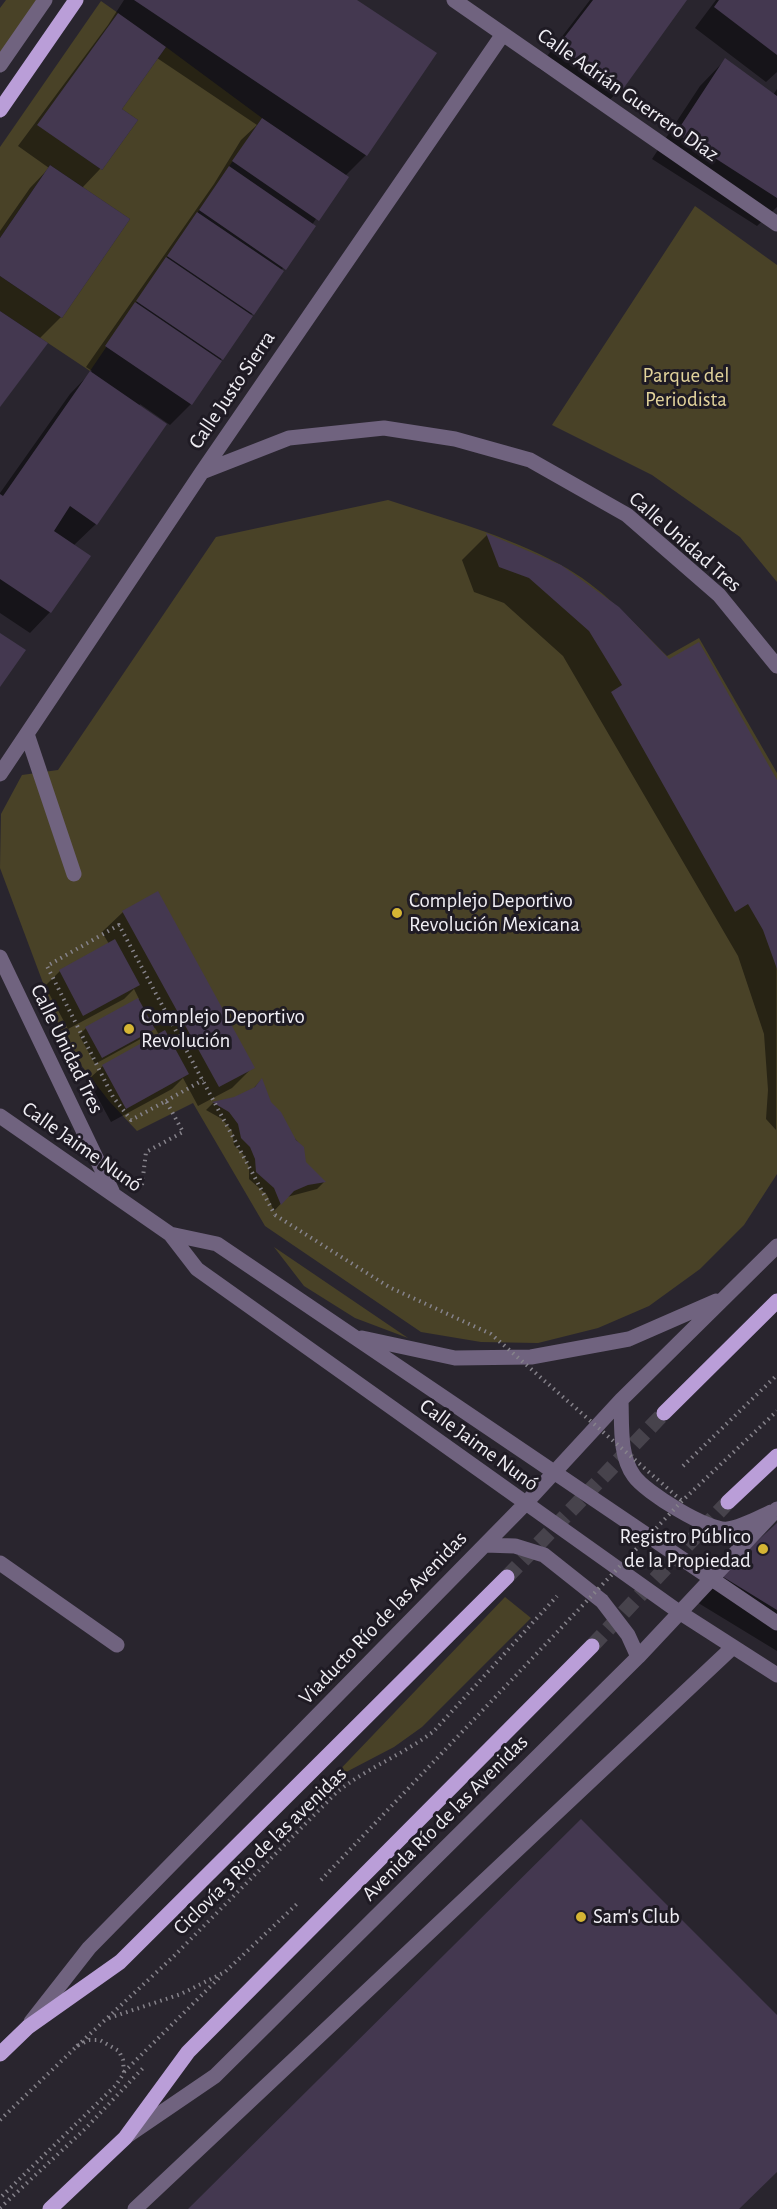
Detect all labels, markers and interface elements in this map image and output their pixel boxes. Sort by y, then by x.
street label: Calle Adrián Guerrero Díaz [532,23,724,167]
street label: Calle Justo Sierra [183,326,281,454]
park label: Parque del Periodista [643,363,729,413]
street label: Calle Unidad Tres [624,486,746,598]
place label: Complejo Deportivo Revolución Mexicana [409,888,580,938]
marker: Complejo Deportivo Revolución Mexicana [390,906,404,920]
street label: Calle Unidad Tres [25,980,109,1118]
place label: Complejo Deportivo Revolución [141,1004,305,1054]
marker: Complejo Deportivo Revolución [122,1022,136,1036]
street label: Calle Jaime Nunó [17,1096,147,1198]
street label: Calle Jaime Nunó [415,1393,543,1497]
place label: Registro Público de la Propiedad [620,1524,751,1574]
street label: Viaducto Río de las Avenidas [294,1526,472,1710]
marker: Registro Público de la Propiedad [756,1542,770,1556]
street label: Avenida Río de las Avenidas [357,1730,533,1906]
street label: Ciclovía 3 Rio de las avenidas [168,1762,352,1940]
place label: Sam's Club [593,1904,680,1930]
marker: Sam's Club [574,1910,588,1924]

